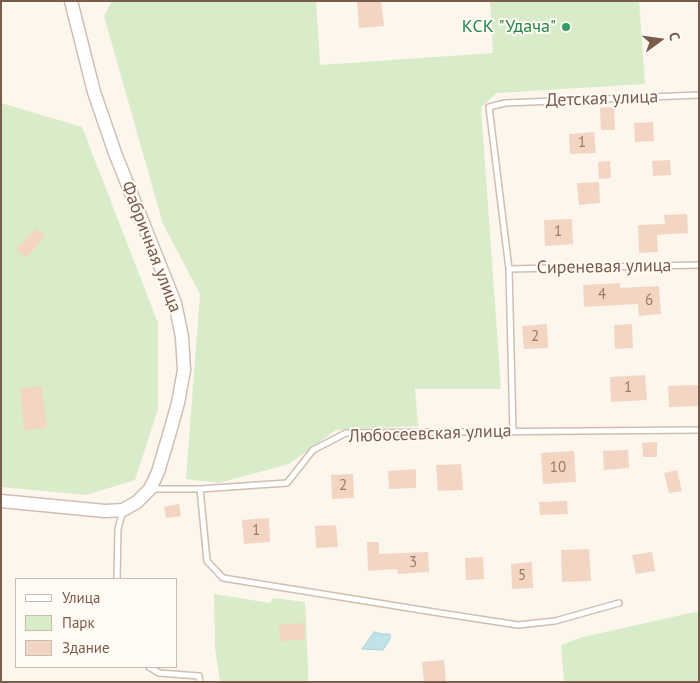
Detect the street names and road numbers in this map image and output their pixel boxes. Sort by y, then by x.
street label: Детская улица [545,86,659,112]
street label: Фабричная улица [116,178,186,316]
street label: Сиреневая улица [536,255,672,279]
street label: Любосеевская улица [348,420,512,448]

